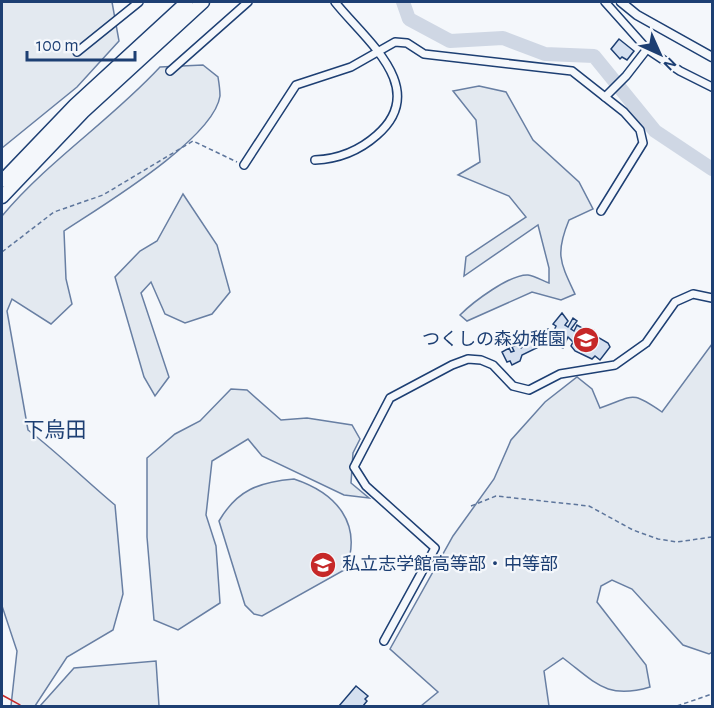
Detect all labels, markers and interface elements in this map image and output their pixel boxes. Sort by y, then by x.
scale bar [27,24,135,62]
north arrow [630,24,690,84]
text: 100 m [36,37,79,55]
text: N [660,54,679,73]
school or university icon: つくしの森幼稚園 [571,325,601,355]
place label: つくしの森幼稚園 [422,329,566,349]
district label: 下烏田 [24,419,87,441]
school or university icon: 私立志学館高等部・中等部 [308,550,338,580]
place label: 私立志学館高等部・中等部 [342,554,558,574]

